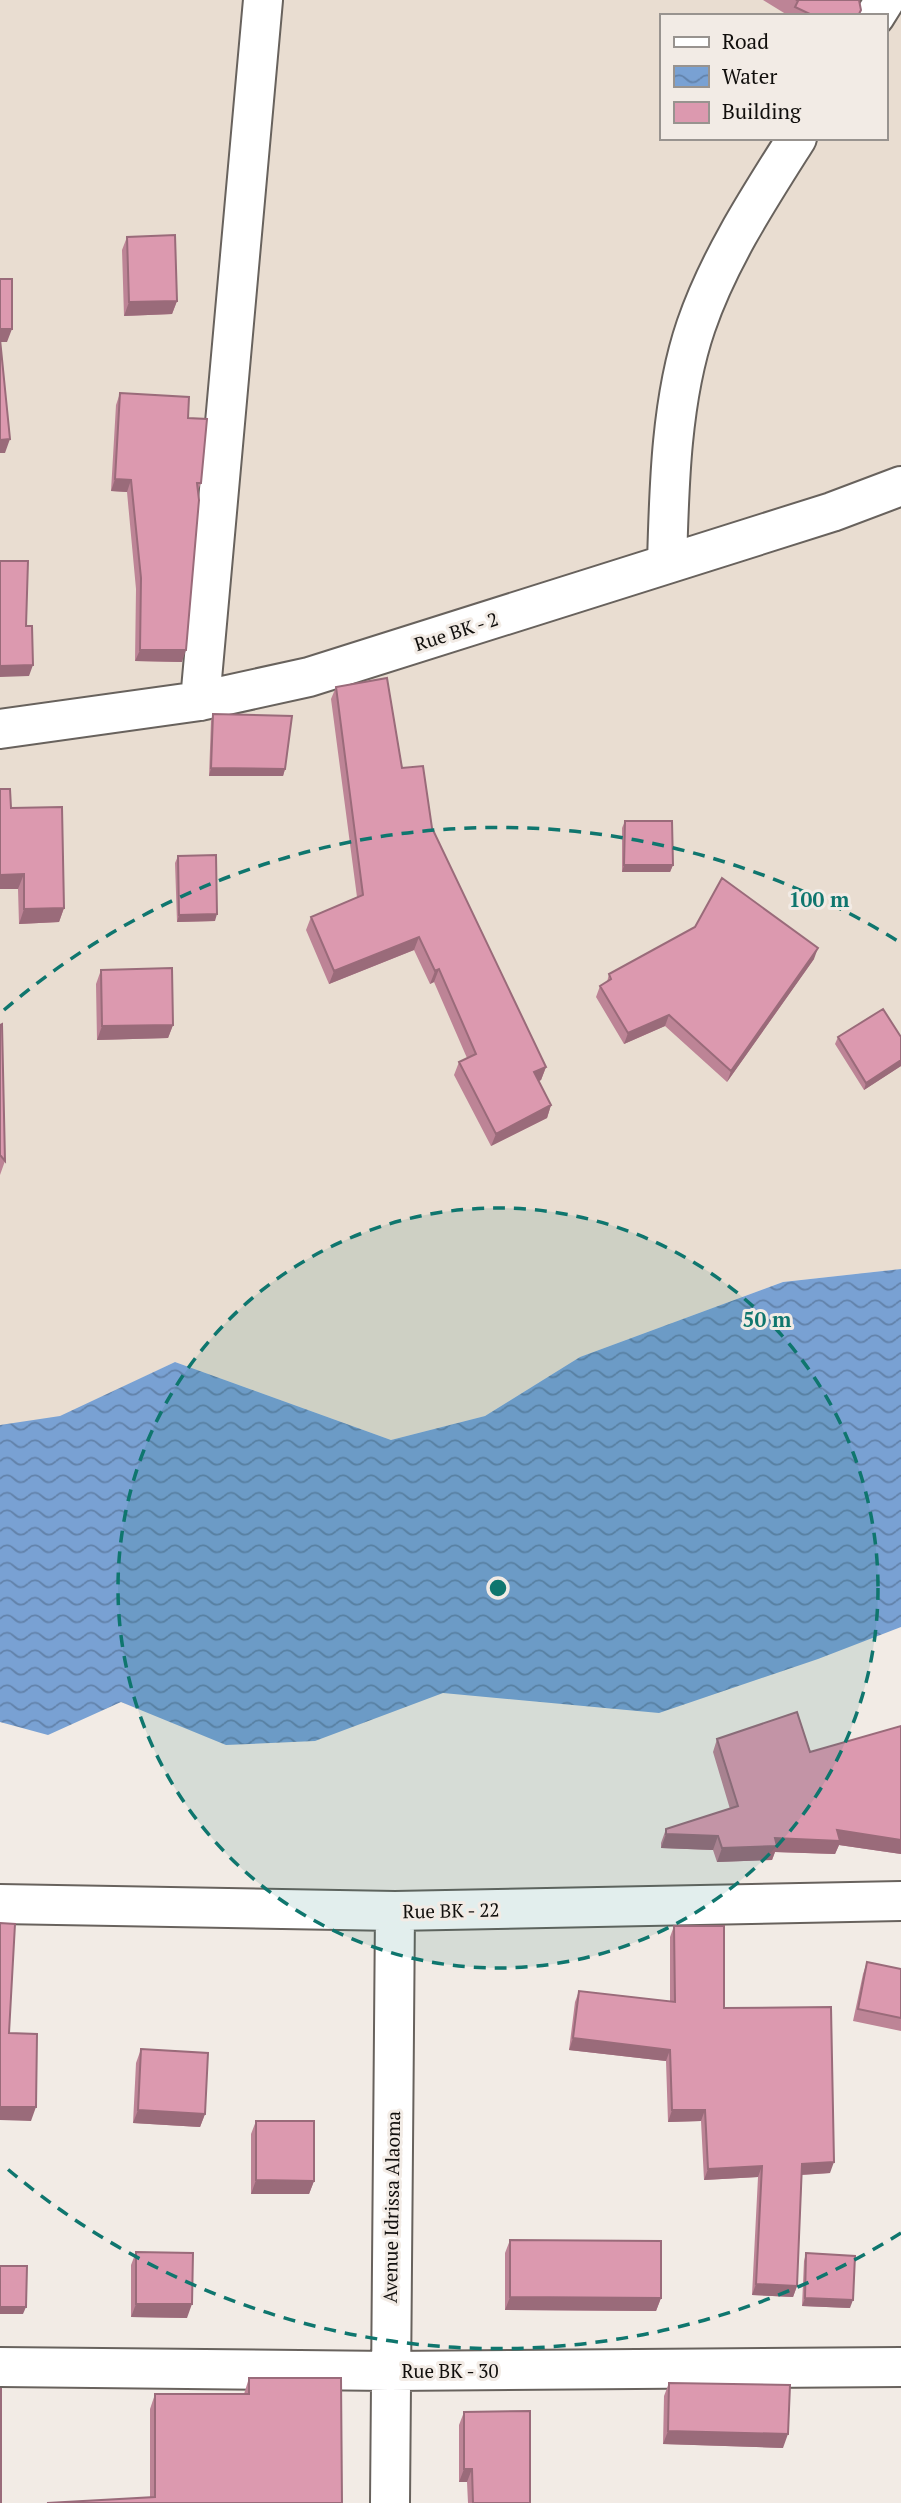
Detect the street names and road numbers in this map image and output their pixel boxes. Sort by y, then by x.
street label: Rue BK - 2 [411,606,501,656]
street label: Rue BK - 22 [402,1897,500,1923]
street label: Avenue Idrissa Alaoma [377,2110,405,2303]
street label: Rue BK - 30 [401,2358,499,2383]

